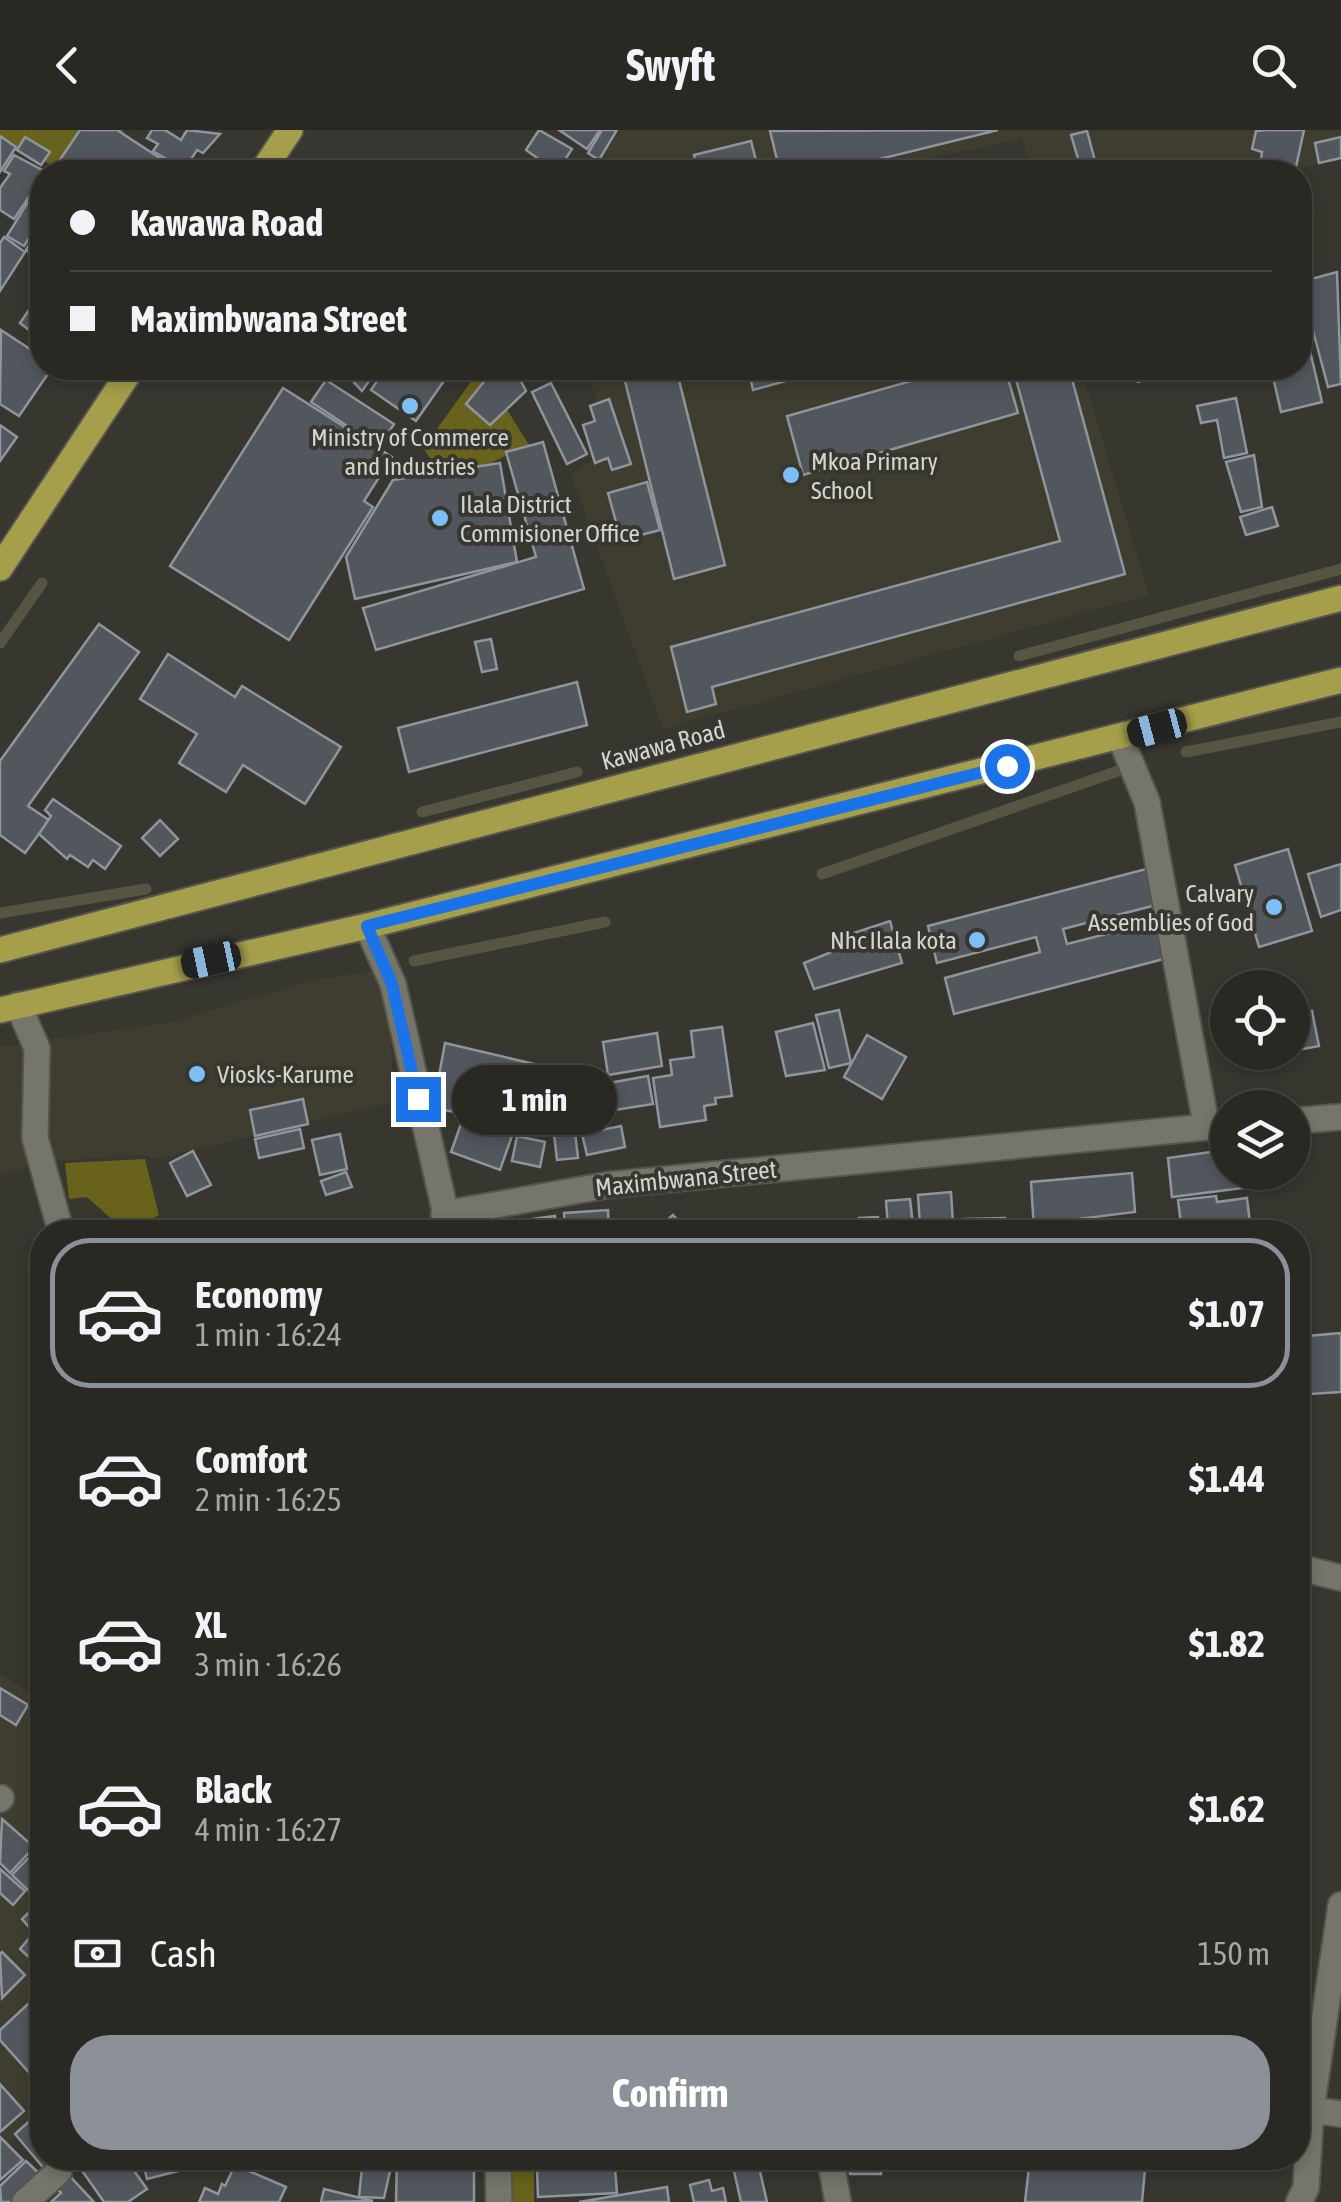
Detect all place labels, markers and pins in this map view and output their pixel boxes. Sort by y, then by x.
marker: Ministry of Commerce and Industries [399,395,421,417]
place label: Ministry of Commerce and Industries [311,423,509,480]
place label: Mkoa Primary School [811,447,938,504]
marker: Mkoa Primary School [780,464,802,486]
place label: Ilala District Commisioner Office [460,490,640,547]
marker: Ilala District Commisioner Office [429,507,451,529]
place label: Calvary Assemblies of God [1088,879,1254,936]
marker: Calvary Assemblies of God [1263,896,1285,918]
place label: Nhc Ilala kota [830,926,957,954]
marker: Nhc Ilala kota [966,929,988,951]
place label: Viosks-Karume [217,1060,354,1088]
marker: Viosks-Karume [186,1063,208,1085]

